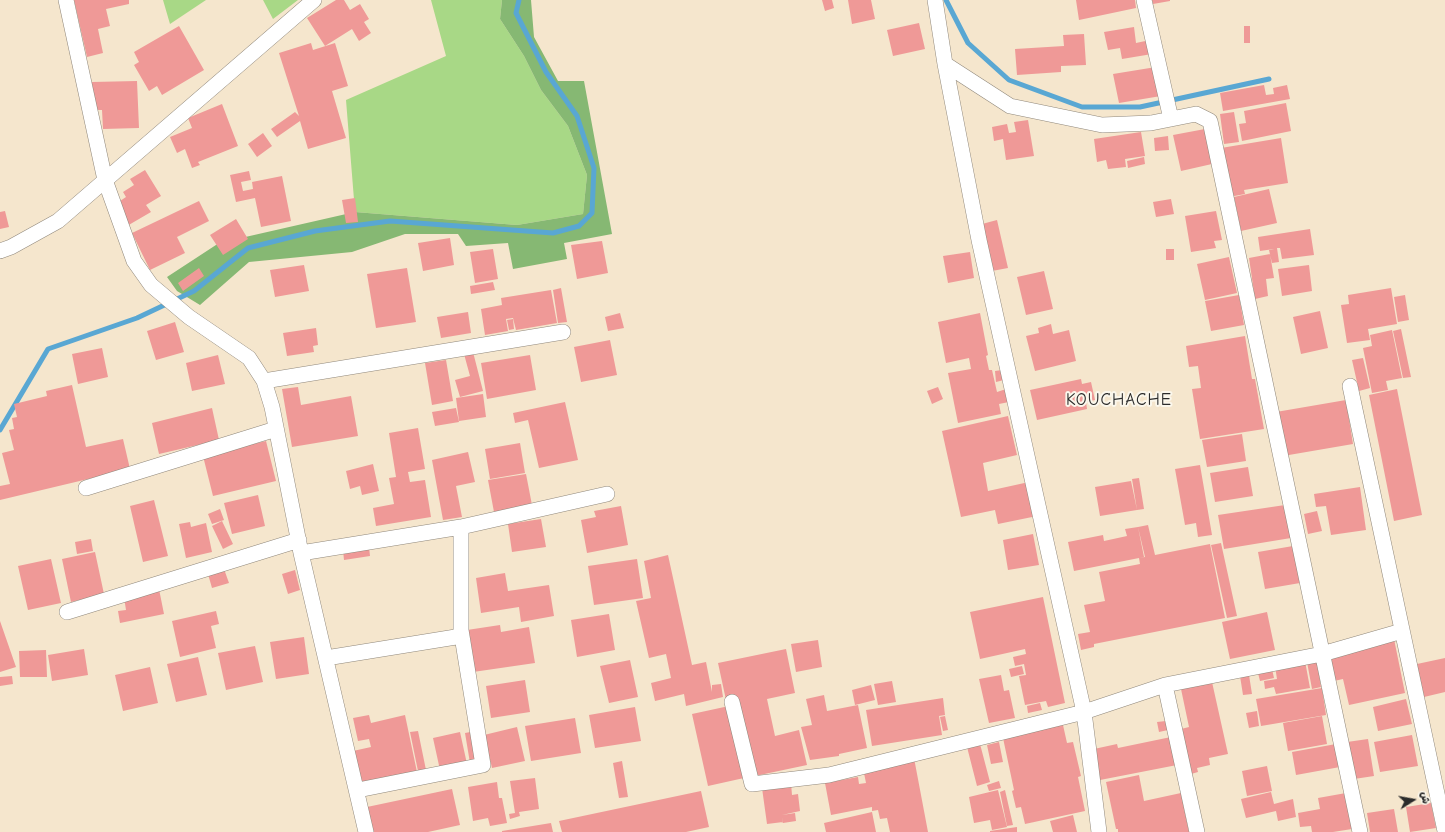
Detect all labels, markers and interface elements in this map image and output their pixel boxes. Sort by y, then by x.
district label: KOUCHACHE [1066,390,1172,410]
north arrow [1393,780,1433,820]
text: ش [1418,790,1433,805]

